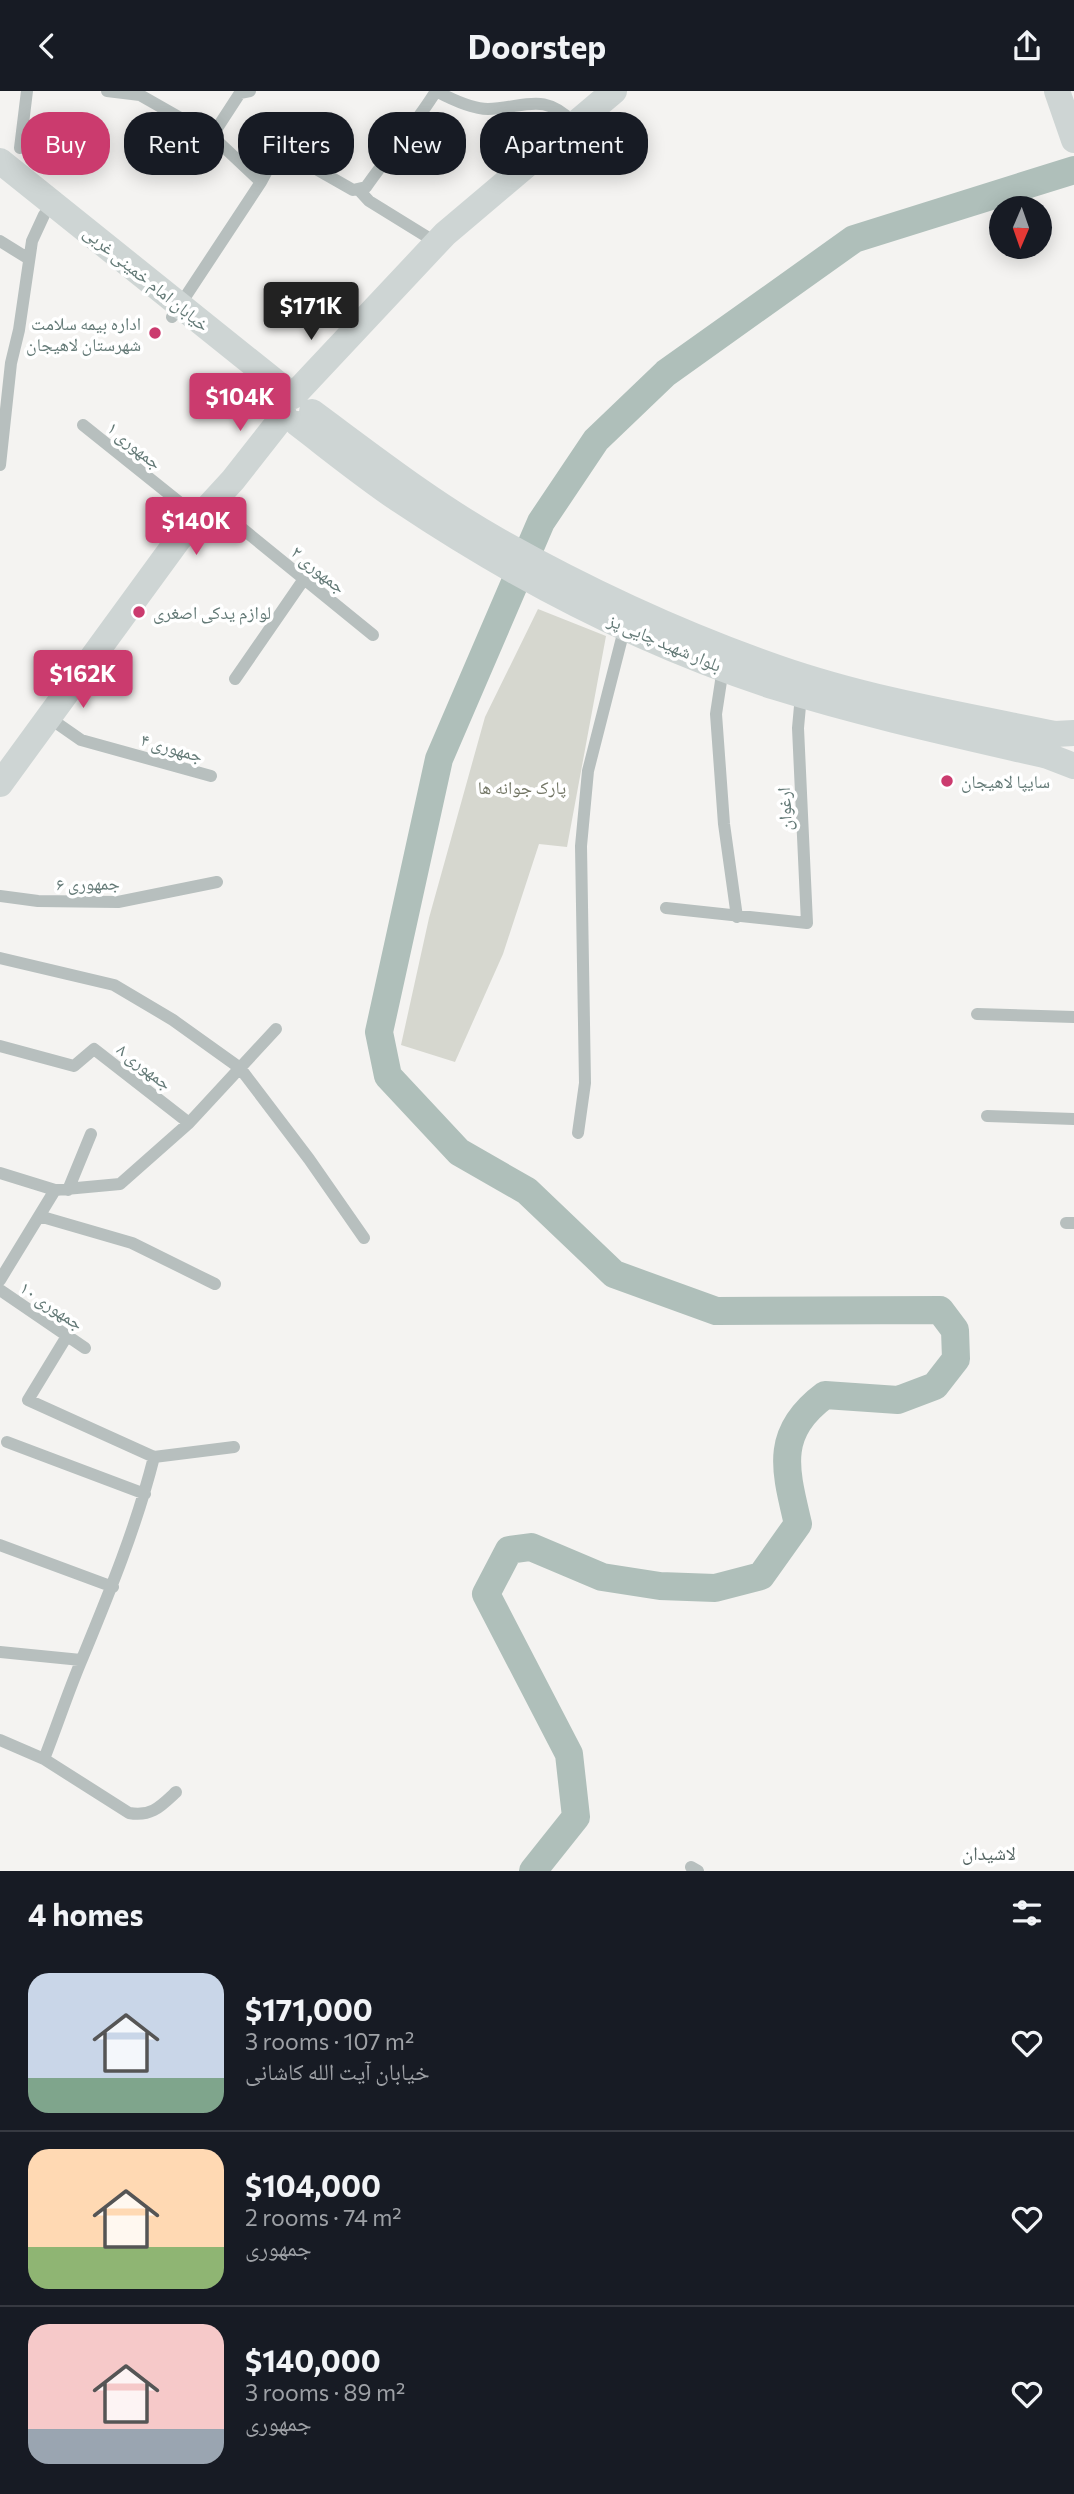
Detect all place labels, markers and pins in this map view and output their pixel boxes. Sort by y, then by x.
pin: $171K [262,282,360,342]
place label: اداره بیمه سلامت شهرستان لاهیجان [26,312,141,356]
marker: اداره بیمه سلامت شهرستان لاهیجان [147,325,163,341]
pin: $104K [191,373,289,433]
pin: $140K [147,497,245,557]
place label: لوازم یدکی اصغری [153,601,271,625]
marker: لوازم یدکی اصغری [131,604,147,620]
pin: $162K [34,651,132,710]
place label: سایپا لاهیجان [961,770,1050,793]
marker: سایپا لاهیجان [939,773,955,789]

